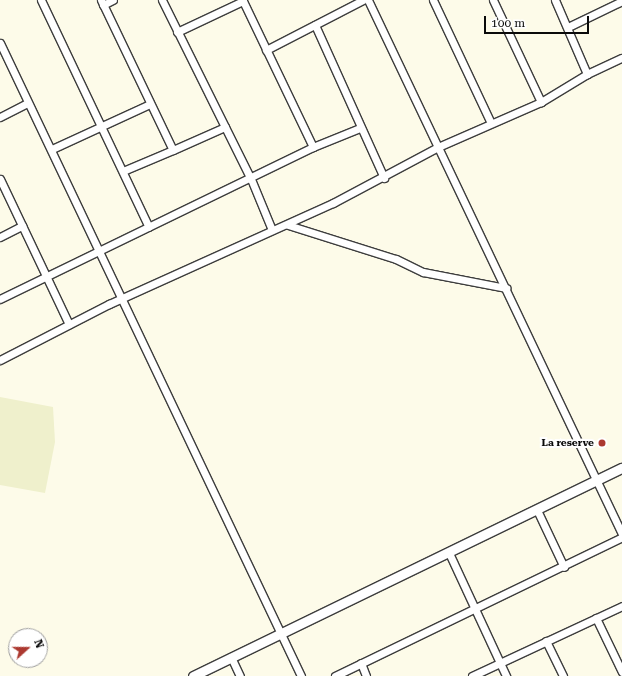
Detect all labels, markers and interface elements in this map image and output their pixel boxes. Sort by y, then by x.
scale bar [486,8,591,34]
text: 100 m [491,16,525,30]
place label: La reserve [542,437,594,449]
marker: La reserve [597,438,607,448]
north arrow [8,628,48,668]
text: N [31,638,46,650]

